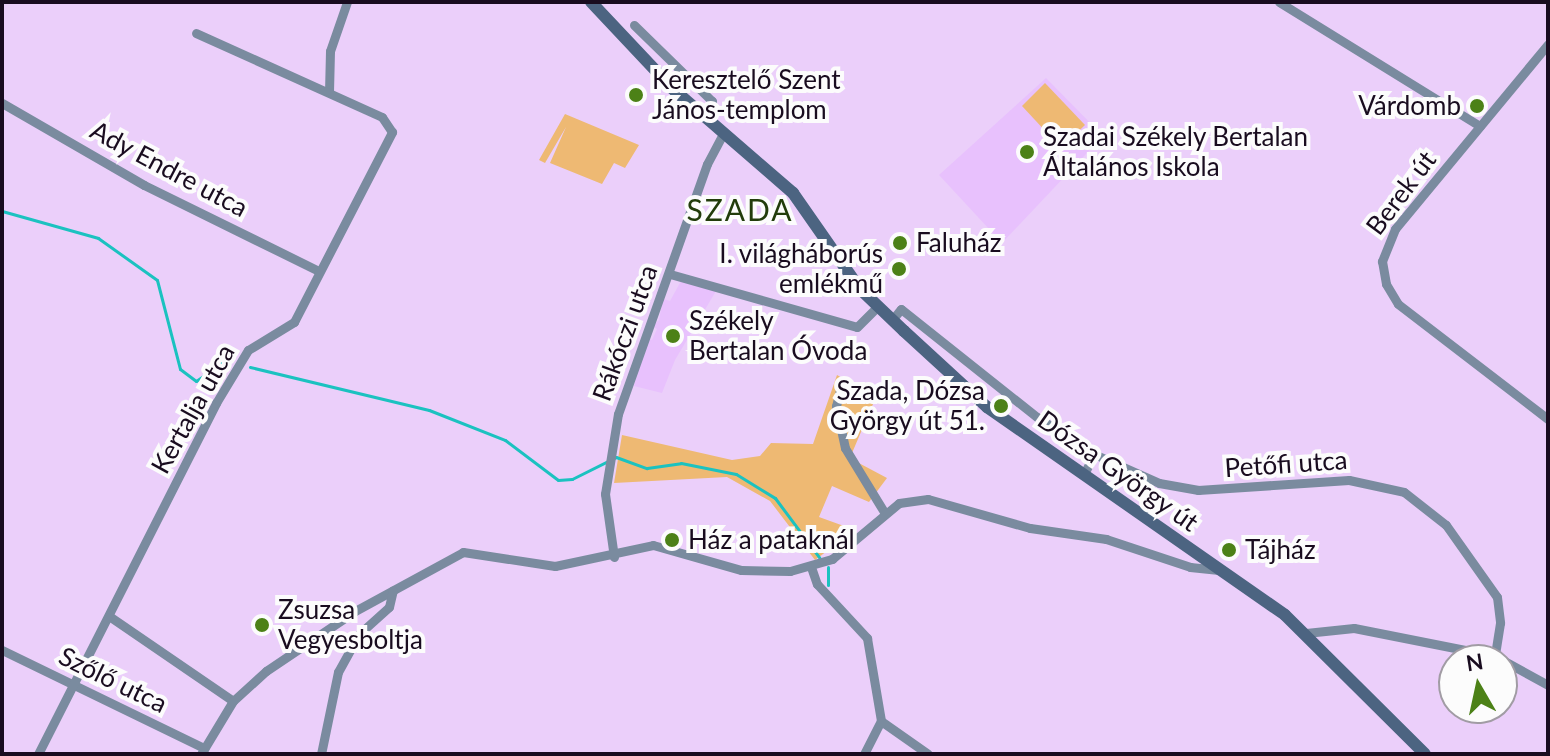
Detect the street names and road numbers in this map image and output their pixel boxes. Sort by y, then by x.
street label: Ady Endre utca [85,114,253,224]
street label: Berek út [1359,145,1443,241]
street label: Rákóczi utca [586,261,664,405]
street label: Kertalja utca [145,339,241,479]
street label: Dózsa György út [1031,404,1205,538]
street label: Petőfi utca [1224,444,1348,484]
street label: Szőlő utca [54,640,172,720]

